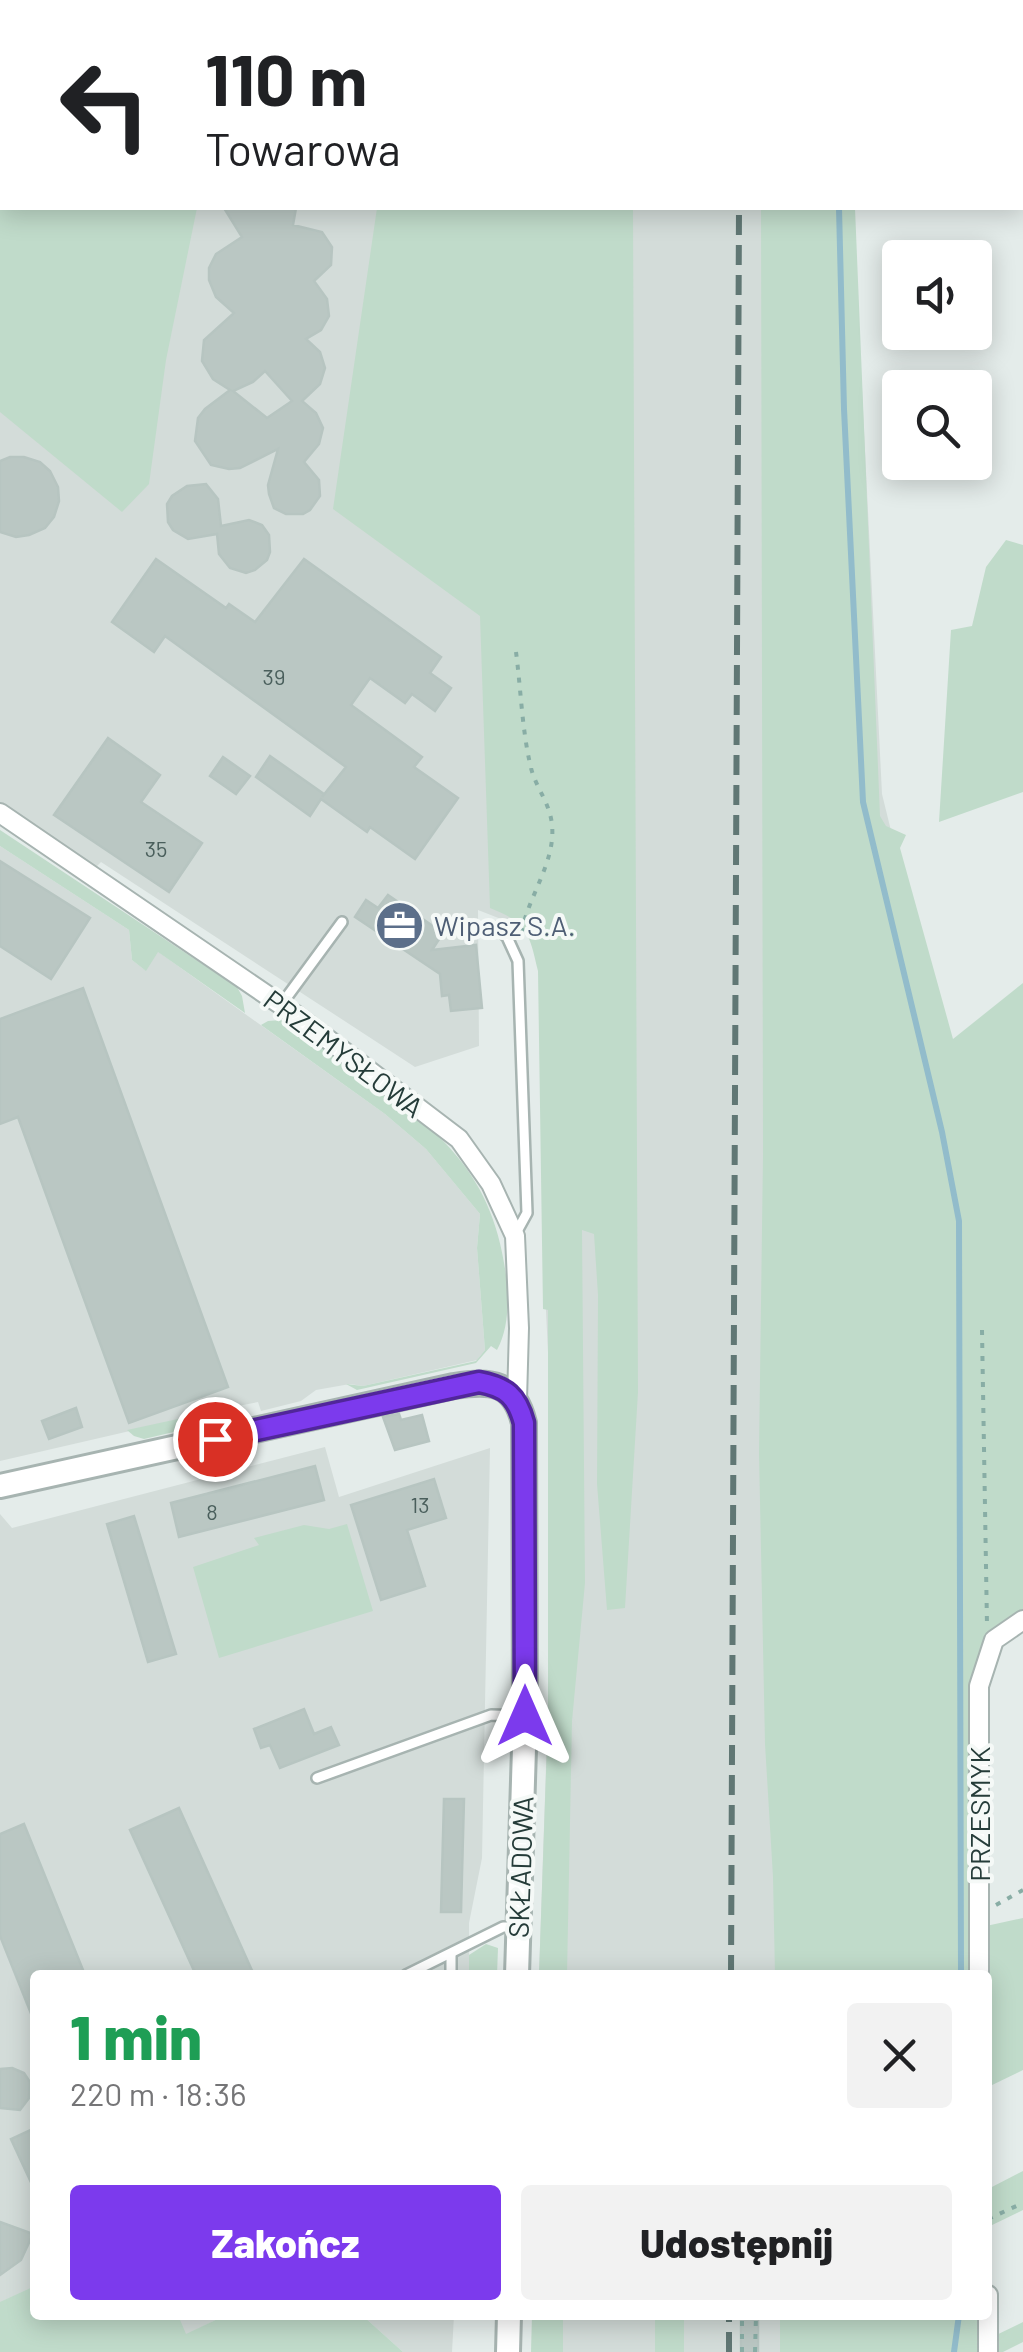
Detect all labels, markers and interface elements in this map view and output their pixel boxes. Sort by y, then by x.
text: 110 m [205,36,367,120]
icon: left [40,40,170,170]
text: Towarowa [205,121,401,175]
map controls [882,240,992,480]
button: sound [882,240,992,350]
button: search [882,370,992,480]
house number: 39 [263,663,285,689]
house number: 35 [145,835,167,861]
office icon: Wipasz S.A. [373,899,425,951]
place label: Wipasz S.A. [434,908,576,942]
street label: PRZEMYSŁOWA [258,982,430,1124]
pin [173,1397,258,1482]
icon: arrive [188,1412,243,1467]
house number: 13 [410,1491,430,1517]
house number: 8 [206,1498,218,1524]
position arrow [473,1664,577,1768]
street label: PRZESMYK [962,1746,996,1882]
street label: SKŁADOWA [501,1796,539,1938]
text: 1 min [70,2000,202,2072]
button: close [847,2003,952,2108]
text: 220 m · 18:36 [70,2074,246,2112]
button: Zakończ [70,2185,501,2300]
button: Udostępnij [521,2185,952,2300]

